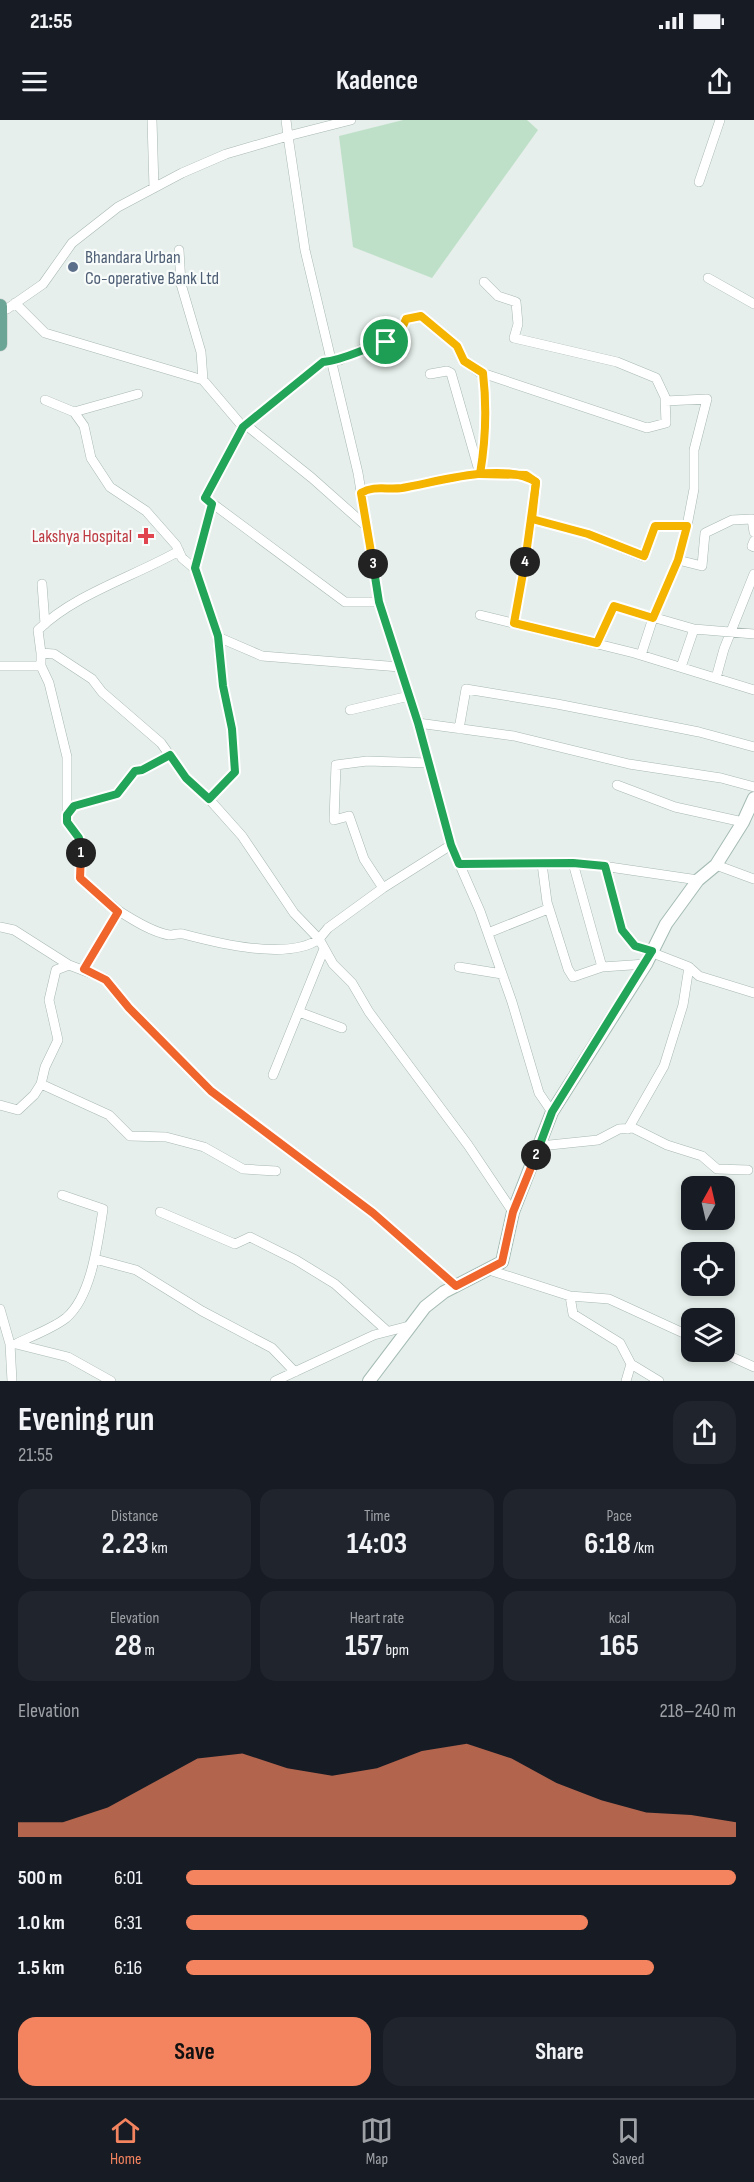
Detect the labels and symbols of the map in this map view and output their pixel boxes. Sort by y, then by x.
place label: Bhandara Urban Co-operative Bank Ltd [85,247,219,289]
marker: Bhandara Urban Co-operative Bank Ltd [66,260,80,274]
pin [360,316,411,367]
place label: Lakshya Hospital [32,526,132,547]
marker: Lakshya Hospital [137,527,155,545]
pin: 4 [510,547,540,577]
pin: 3 [358,549,388,579]
pin: 1 [66,838,96,868]
pin: 2 [521,1140,551,1170]
north arrow [681,1176,735,1230]

